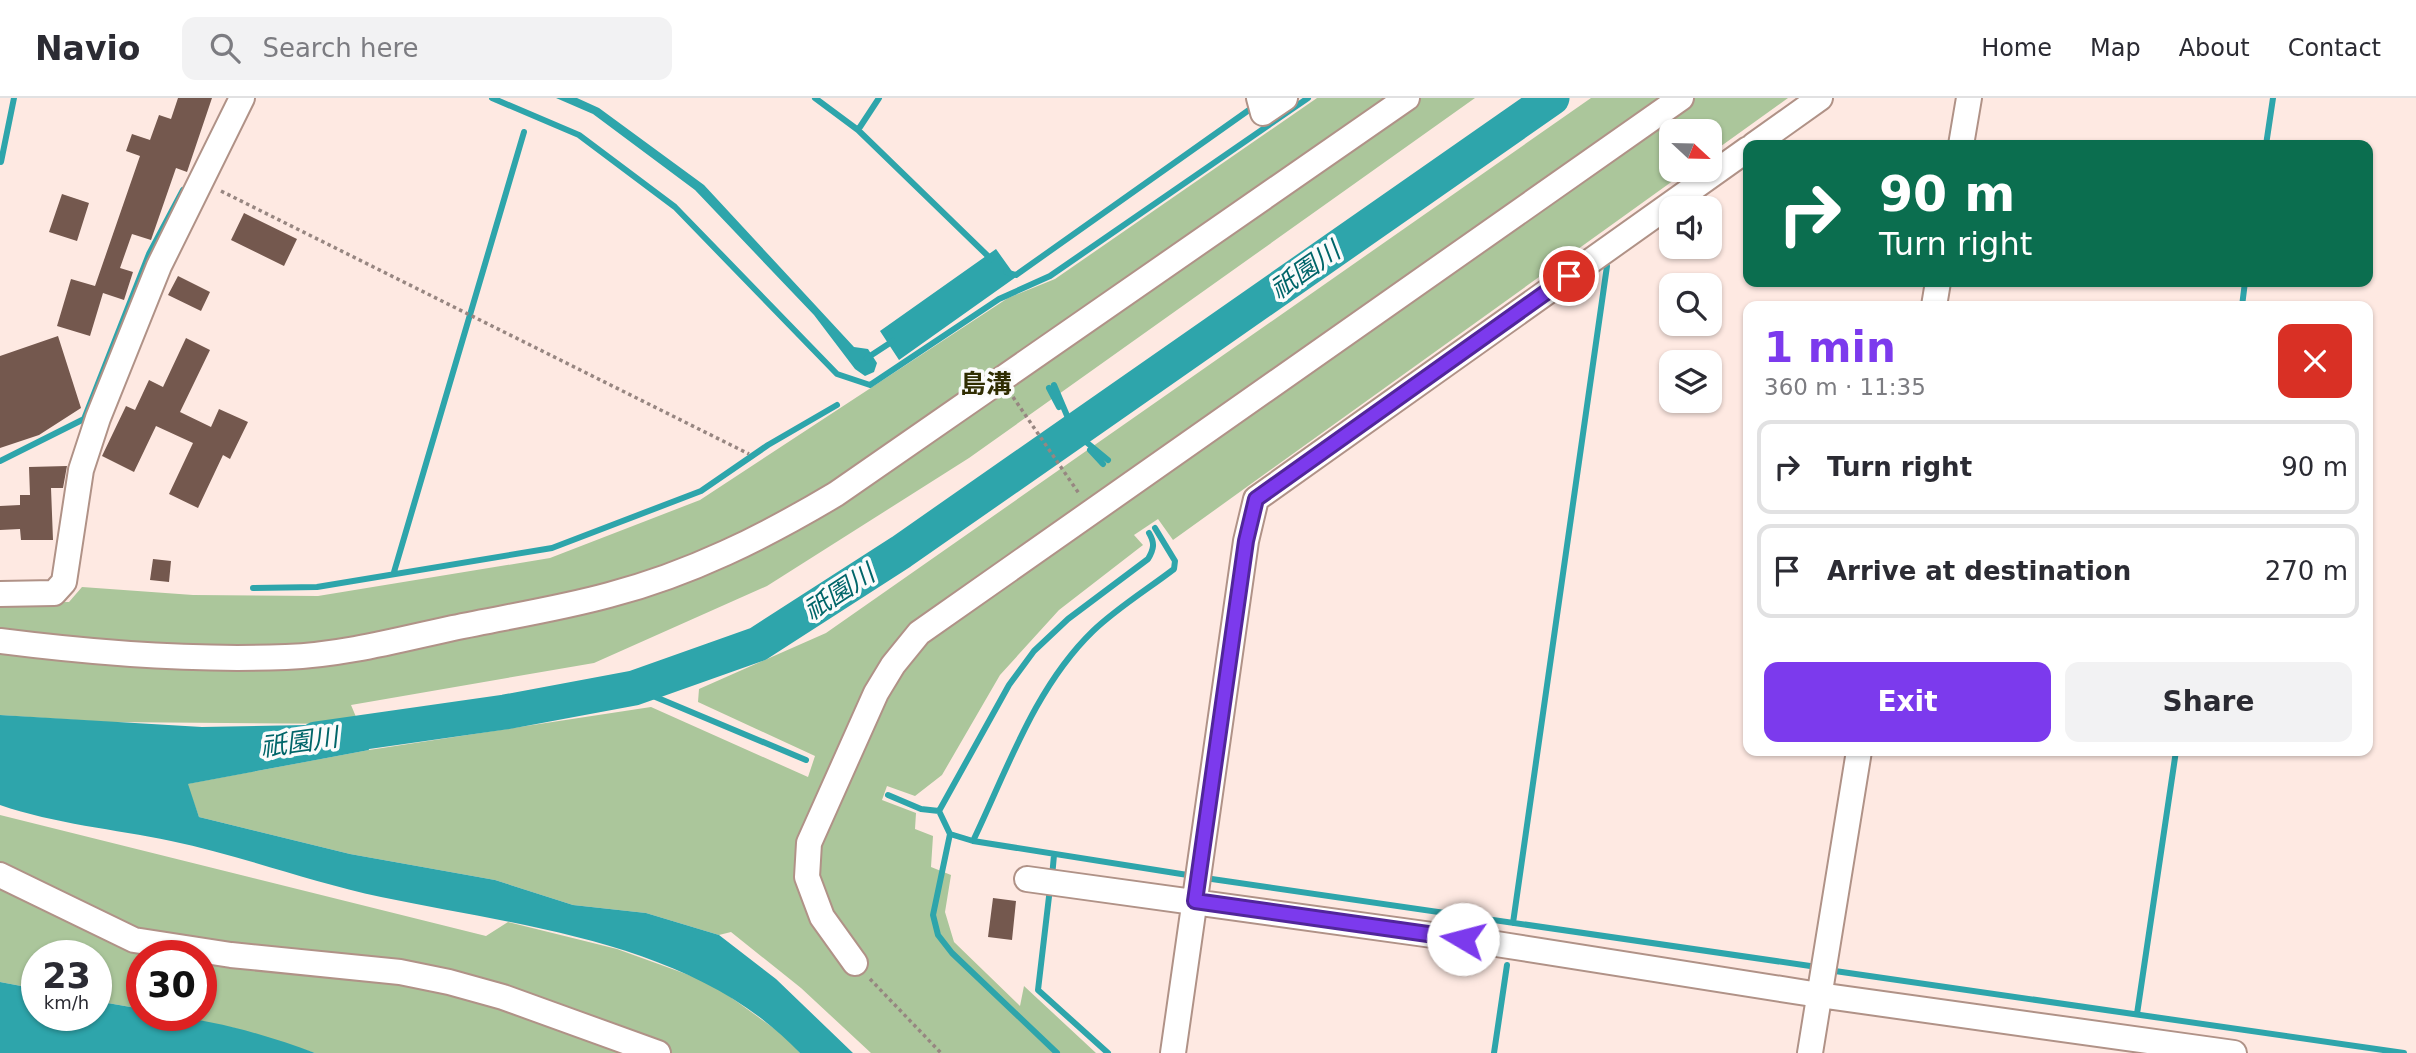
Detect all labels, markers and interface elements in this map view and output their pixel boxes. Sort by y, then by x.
search box [182,17,672,80]
text: Navio [35,29,140,68]
icon: search [206,29,244,67]
text: Search here [262,33,419,63]
text: Home [1981,34,2052,62]
text: Map [2090,34,2141,62]
text: About [2179,34,2250,62]
text: Contact [2288,34,2381,62]
north arrow [1659,119,1722,182]
map controls [1659,119,1722,413]
text: 90 m [1879,166,2015,223]
icon: right [1764,168,1855,259]
button: sound [1659,196,1722,259]
text: Turn right [1879,225,2032,263]
water label: 祇園川 [1264,234,1348,305]
pin [1539,246,1599,306]
icon: arrive [1550,257,1588,295]
button: search [1659,273,1722,336]
text: 1 min [1764,323,1896,372]
button: close [2278,324,2352,398]
button: layers [1659,350,1722,413]
district label: 島溝 [960,369,1012,399]
text: 360 m · 11:35 [1764,374,1926,400]
icon: right [1768,448,1806,486]
text: Turn right [1827,452,1972,482]
text: 90 m [2281,452,2348,482]
icon: arrive [1768,552,1806,590]
text: Arrive at destination [1827,556,2131,586]
text: 270 m [2265,556,2348,586]
water label: 祇園川 [798,557,882,626]
button: Exit [1764,662,2051,742]
button: Share [2065,662,2352,742]
water label: 祇園川 [258,721,343,762]
position arrow [1426,902,1500,976]
speed limit sign: 30 [126,940,217,1031]
text: 23 [42,956,91,996]
text: km/h [44,992,89,1013]

